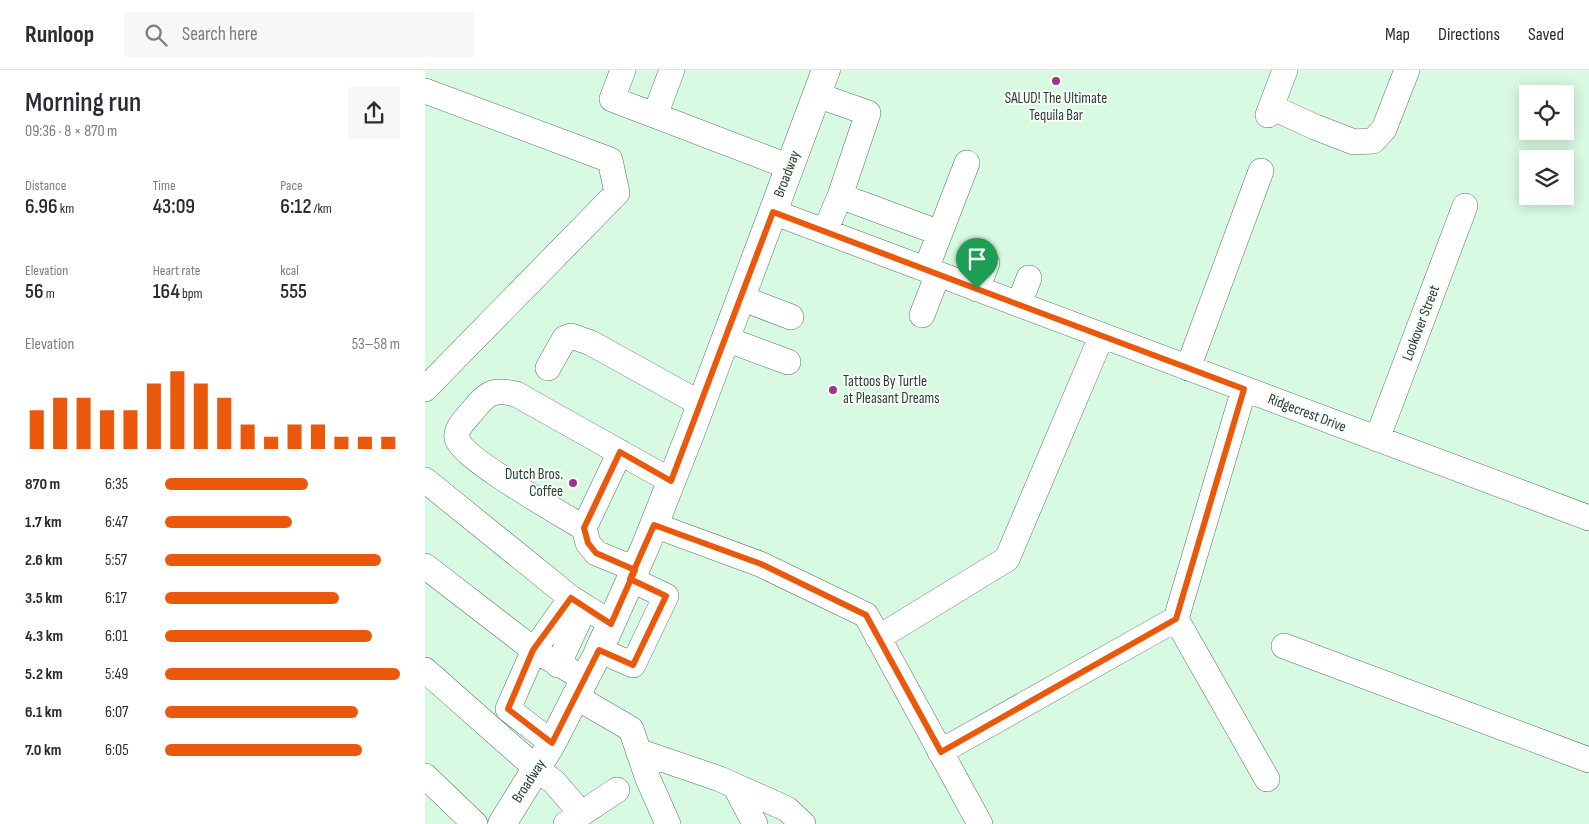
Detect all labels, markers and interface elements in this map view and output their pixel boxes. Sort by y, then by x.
search box [124,12,474,57]
text: Runloop [25,20,94,49]
icon: search [142,21,170,49]
text: Search here [182,23,258,46]
text: Map [1385,24,1410,45]
text: Directions [1438,24,1500,45]
text: Saved [1528,24,1564,45]
marker: SALUD! The Ultimate Tequila Bar [1050,75,1062,87]
map controls [1519,85,1574,205]
button: locate [1519,85,1574,140]
text: Morning run [25,86,141,119]
button: share [348,87,400,139]
place label: SALUD! The Ultimate Tequila Bar [1005,89,1107,125]
text: 09:36 · 8 × 870 m [25,122,117,141]
street label: Broadway [769,148,805,200]
button: layers [1519,150,1574,205]
text: Distance [25,177,66,194]
text: Time [153,177,176,194]
text: Pace [280,177,303,194]
text: 6.96 [25,194,58,219]
text: 43:09 [153,194,195,219]
text: 6:12 [280,194,311,219]
text: km [58,200,74,217]
text: /km [311,200,332,217]
pin [956,238,998,289]
icon: arrive [963,245,991,273]
text: Elevation [25,262,68,279]
text: Heart rate [153,262,200,279]
text: kcal [280,262,299,279]
text: 56 [25,279,43,304]
text: 164 [153,279,180,304]
text: 555 [280,279,307,304]
street label: Lookover Street [1398,282,1444,364]
text: m [43,285,55,302]
text: bpm [180,285,203,302]
text: Elevation [25,335,74,354]
text: 53–58 m [352,335,400,354]
place label: Tattoos By Turtle at Pleasant Dreams [843,372,940,408]
marker: Tattoos By Turtle at Pleasant Dreams [827,384,839,396]
street label: Ridgecrest Drive [1265,389,1349,437]
place label: Dutch Bros. Coffee [505,465,563,501]
text: 870 m [25,475,60,494]
text: 6:35 [105,475,128,494]
marker: Dutch Bros. Coffee [567,477,579,489]
text: 1.7 km [25,513,62,532]
text: 6:47 [105,513,128,532]
text: 2.6 km [25,551,63,570]
text: 5:57 [105,551,127,570]
text: 3.5 km [25,589,63,608]
text: 6:17 [105,589,127,608]
text: 4.3 km [25,627,63,646]
text: 6:01 [105,627,128,646]
text: 5.2 km [25,665,63,684]
text: 5:49 [105,665,128,684]
text: 6.1 km [25,703,62,722]
text: 6:07 [105,703,129,722]
text: 7.0 km [25,741,61,760]
text: 6:05 [105,741,129,760]
street label: Broadway [508,755,550,807]

